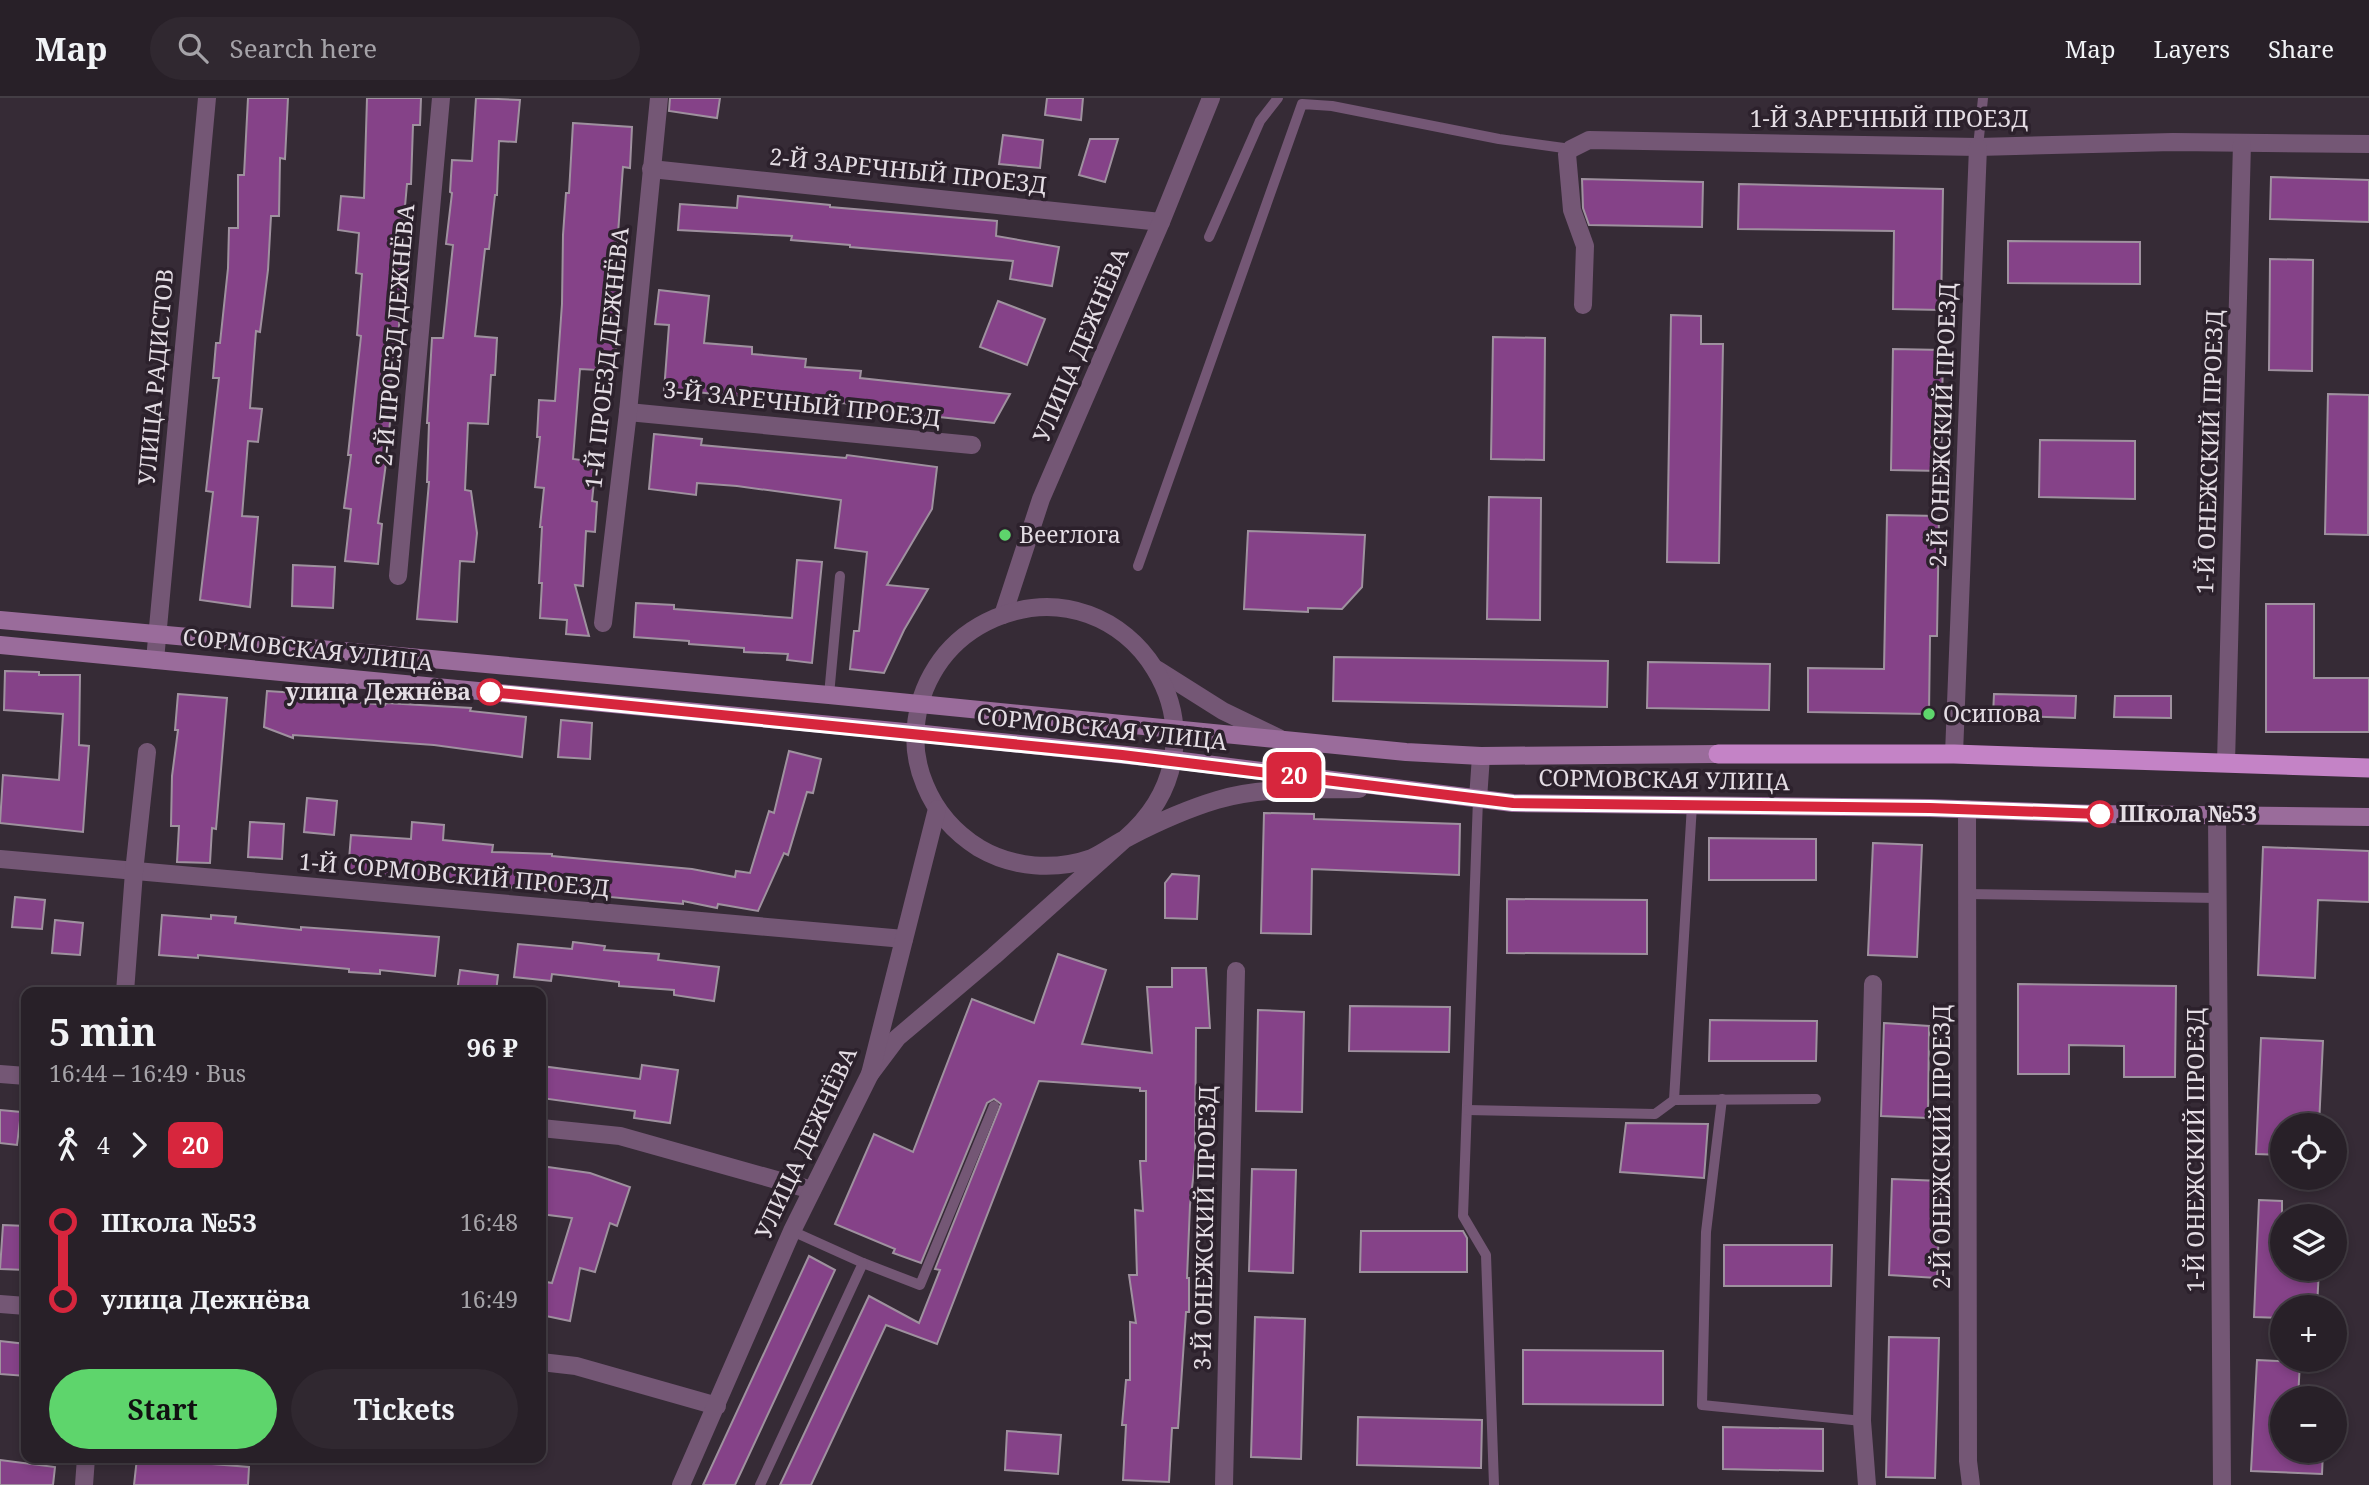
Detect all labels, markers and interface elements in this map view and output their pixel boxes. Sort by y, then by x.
search box [150,17,640,80]
text: Map [35,26,108,71]
icon: search [174,29,212,67]
text: Search here [230,30,377,66]
text: Map [2065,32,2116,65]
text: Layers [2154,32,2230,65]
text: Share [2268,32,2334,65]
street label: 1-Й ЗАРЕЧНЫЙ ПРОЕЗД [1750,102,2028,134]
street label: 2-Й ЗАРЕЧНЫЙ ПРОЕЗД [768,140,1048,200]
street label: 2-Й ПРОЕЗД ДЕЖНЁВА [367,202,421,467]
street label: 1-Й ПРОЕЗД ДЕЖНЁВА [576,225,636,490]
street label: УЛИЦА ДЕЖНЁВА [1025,242,1136,447]
street label: УЛИЦА РАДИСТОВ [130,267,180,486]
street label: 2-Й ОНЕЖСКИЙ ПРОЕЗД [1921,282,1963,568]
street label: 1-Й ОНЕЖСКИЙ ПРОЕЗД [2188,309,2230,595]
street label: 3-Й ЗАРЕЧНЫЙ ПРОЕЗД [662,373,942,433]
place label: Beerлога [1019,518,1121,550]
marker: Beerлога [997,527,1013,543]
street label: СОРМОВСКАЯ УЛИЦА [181,620,436,678]
place label: улица Дежнёва [285,675,471,707]
marker: улица Дежнёва [477,679,503,705]
place label: Осипова [1943,697,2041,729]
street label: СОРМОВСКАЯ УЛИЦА [975,699,1230,757]
marker: Осипова [1921,706,1937,722]
line badge: 20 [1262,752,1326,798]
text: 20 [1280,758,1308,791]
street label: СОРМОВСКАЯ УЛИЦА [1538,761,1791,797]
place label: Школа №53 [2119,797,2257,829]
marker: Школа №53 [2087,801,2113,827]
street label: 1-Й СОРМОВСКИЙ ПРОЕЗД [298,844,611,904]
text: 5 min [49,1005,157,1057]
street label: 2-Й ОНЕЖСКИЙ ПРОЕЗД [1925,1005,1957,1289]
street label: 1-Й ОНЕЖСКИЙ ПРОЕЗД [2179,1008,2211,1292]
text: 96 ₽ [467,1029,518,1065]
street label: УЛИЦА ДЕЖНЁВА [746,1041,864,1244]
text: 16:44 – 16:49 · Bus [49,1057,246,1089]
street label: 3-Й ОНЕЖСКИЙ ПРОЕЗД [1186,1085,1222,1371]
map controls [2270,1113,2347,1463]
button: locate [2270,1113,2347,1190]
icon: walk [49,1126,87,1164]
icon: forward [120,1126,158,1164]
text: 20 [182,1128,209,1161]
text: 4 [97,1129,110,1161]
text: Школа №53 [101,1204,257,1240]
button: layers [2270,1204,2347,1281]
text: 16:48 [460,1206,518,1238]
text: улица Дежнёва [101,1281,311,1317]
text: 16:49 [460,1283,518,1315]
button: + [2270,1295,2347,1372]
button: Start [49,1369,277,1449]
button: Tickets [291,1369,518,1449]
button: − [2270,1386,2347,1463]

